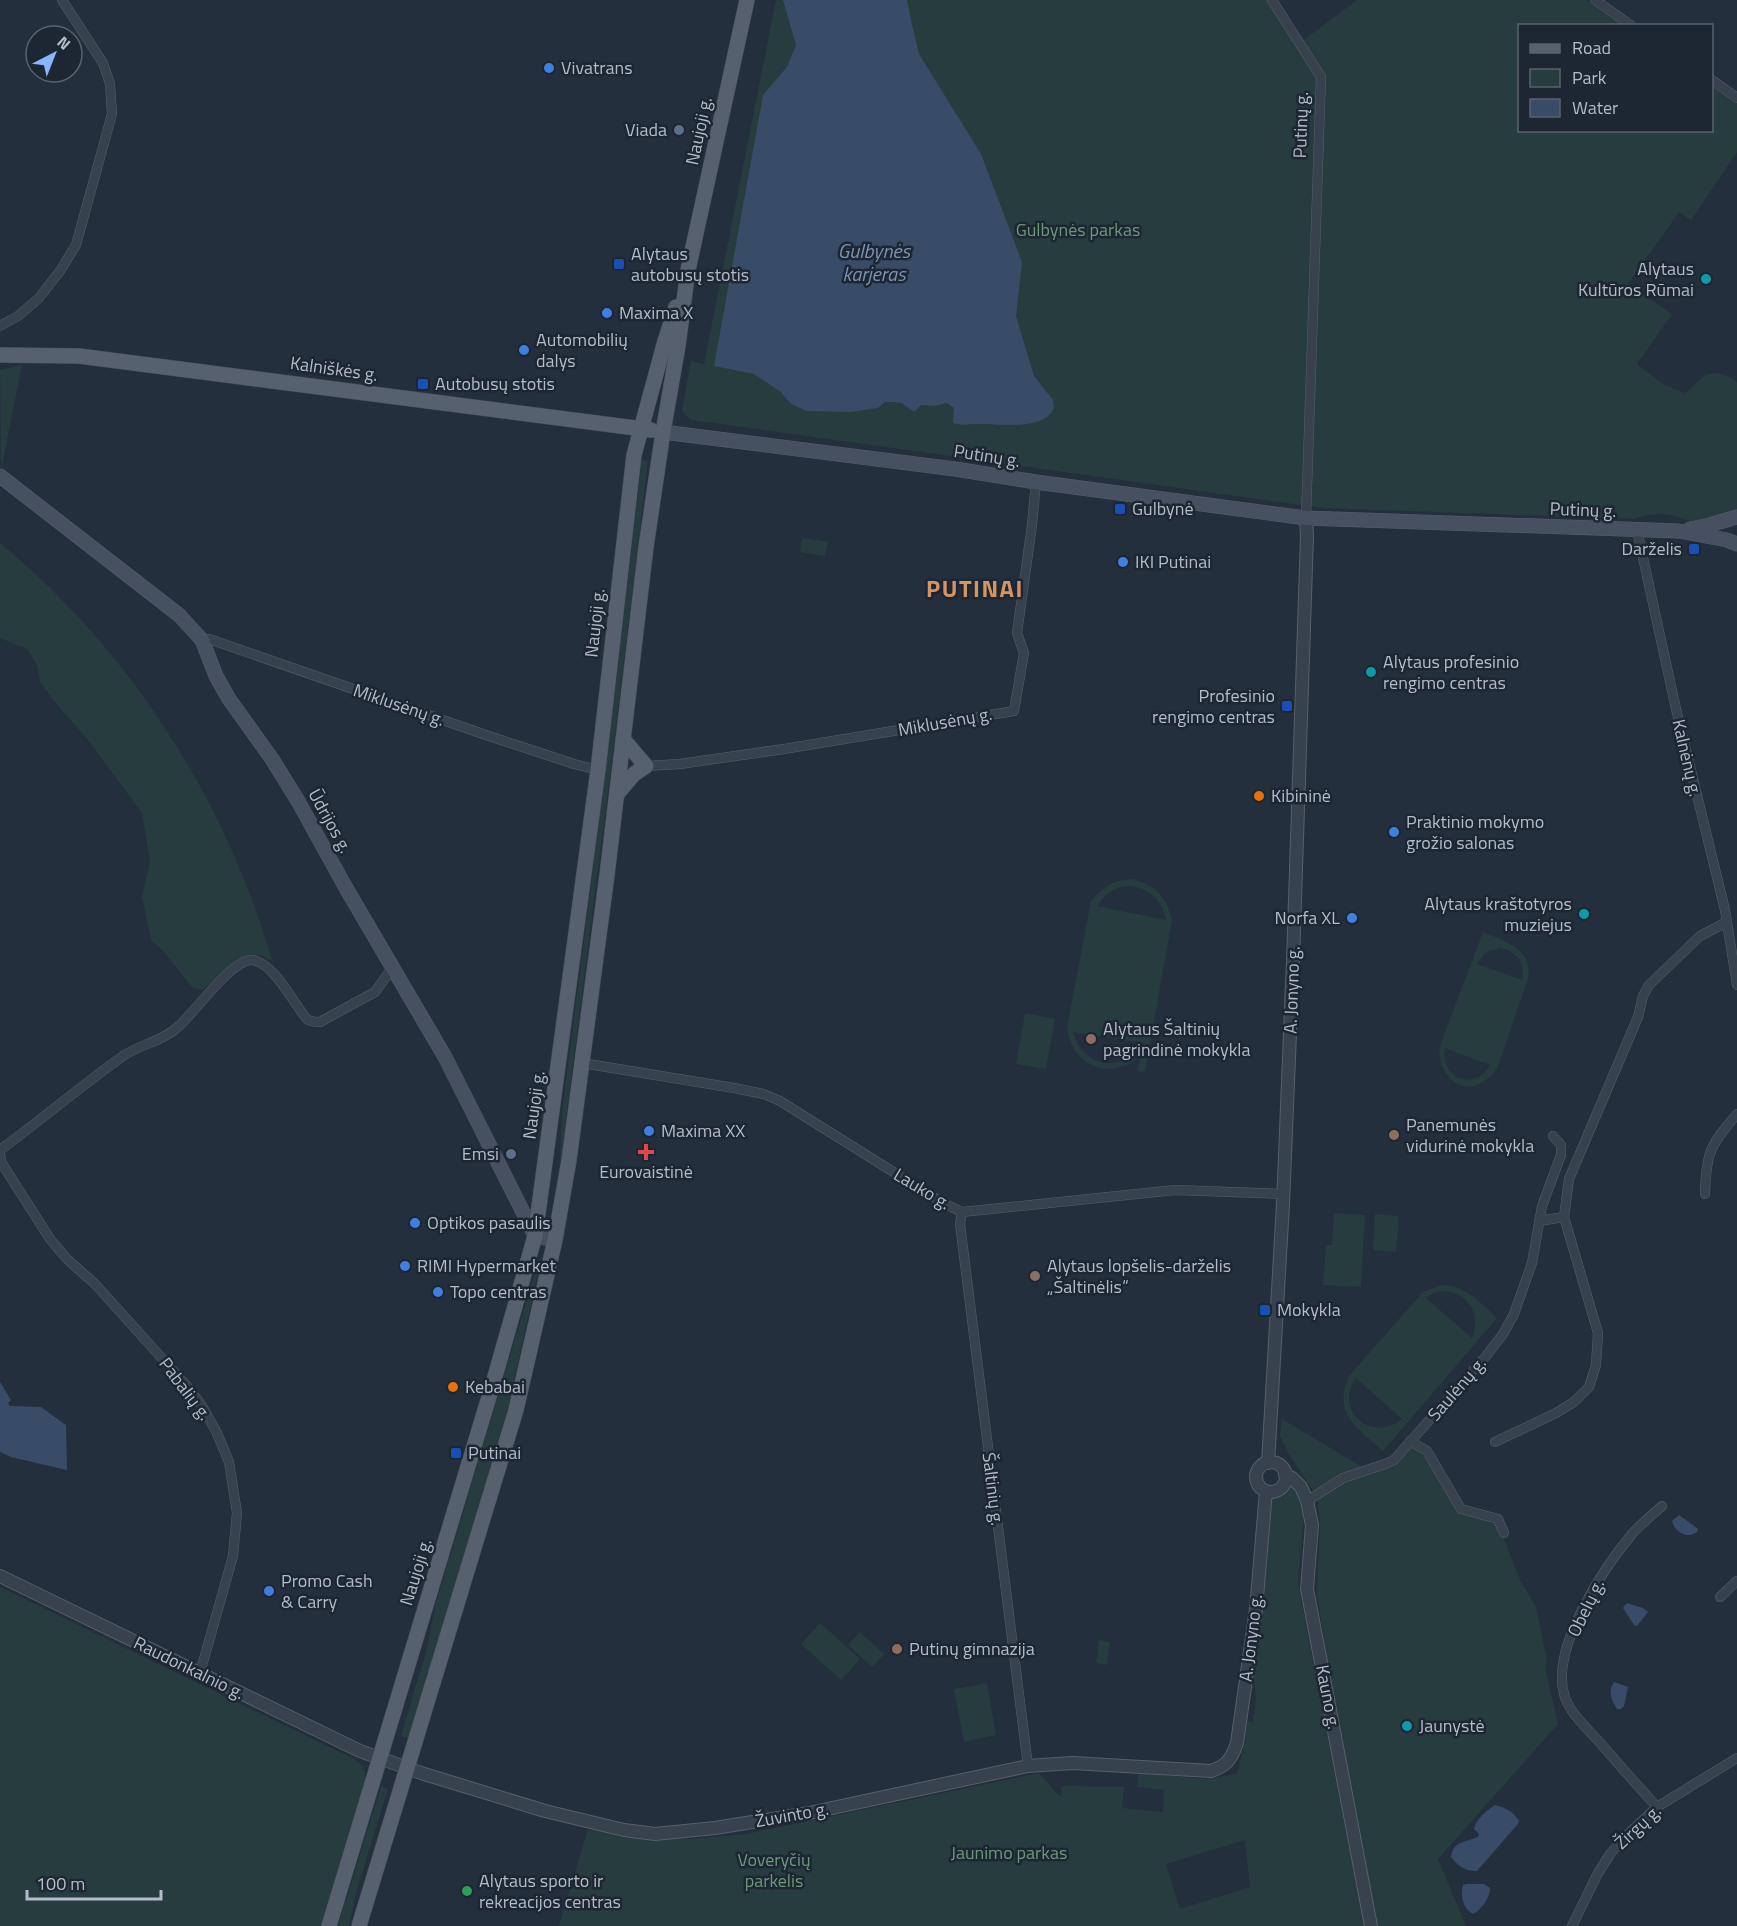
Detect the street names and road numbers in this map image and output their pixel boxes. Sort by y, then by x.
street label: Putinų g. [1286,91,1315,159]
street label: Naujoji g. [678,94,719,168]
street label: Kalniškės g. [288,349,380,388]
street label: Putinų g. [952,437,1022,474]
street label: Putinų g. [1549,495,1617,524]
street label: Naujoji g. [577,587,612,659]
street label: Miklusėnų g. [350,676,449,733]
street label: Miklusėnų g. [896,700,994,743]
street label: Kalnėnų g. [1666,717,1709,799]
street label: Ūdrijos g. [302,784,359,858]
street label: A. Jonyno g. [1276,946,1307,1034]
street label: Naujoji g. [515,1069,552,1141]
street label: Lauko g. [889,1161,956,1216]
street label: Saulėnų g. [1421,1350,1492,1427]
street label: Pabalių g. [153,1351,218,1426]
street label: Šaltinių g. [976,1451,1011,1527]
street label: Naujoji g. [392,1535,439,1609]
street label: Obelų g. [1560,1574,1611,1641]
street label: A. Jonyno g. [1232,1593,1269,1683]
street label: Raudonkalnio g. [129,1629,249,1706]
street label: Kauno g. [1309,1662,1348,1731]
street label: Žuvinto g. [753,1795,831,1834]
street label: Žirgų g. [1608,1798,1667,1855]

